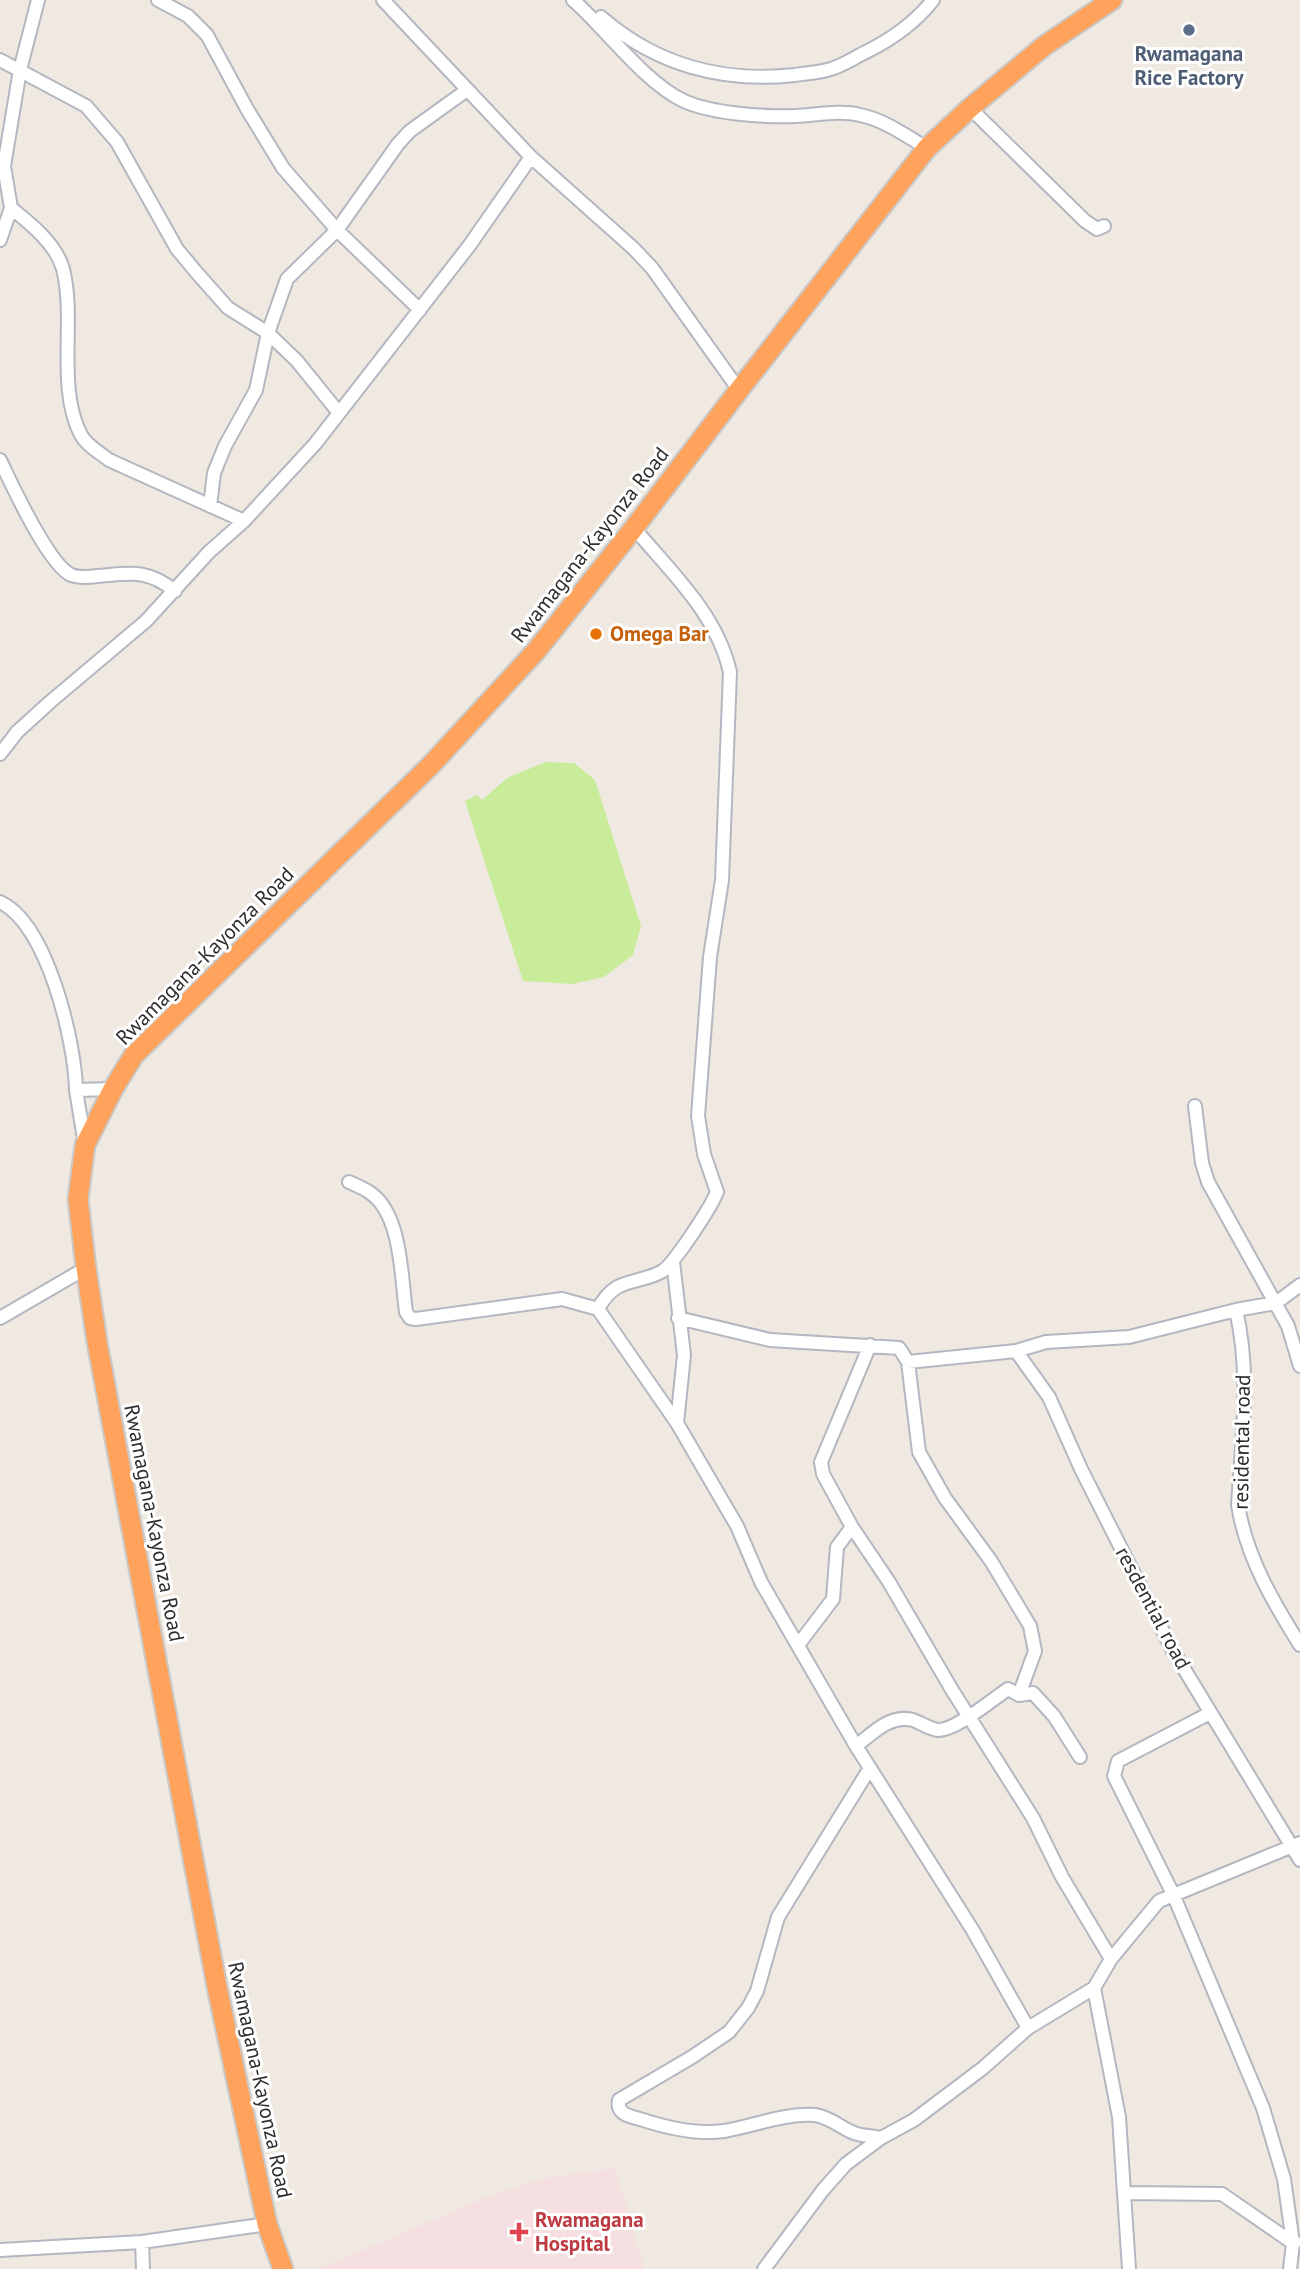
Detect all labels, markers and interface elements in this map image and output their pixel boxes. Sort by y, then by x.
marker: Rwamagana Rice Factory [1181,22,1197,38]
place label: Rwamagana Rice Factory [1134,40,1245,91]
street label: Rwamagana-Kayonza Road [505,441,674,648]
place label: Omega Bar [610,620,709,647]
marker: Omega Bar [588,626,604,642]
street label: Rwamagana-Kayonza Road [110,861,299,1050]
street label: residental road [1227,1374,1256,1510]
street label: Rwamagana-Kayonza Road [118,1402,191,1644]
street label: resdential road [1110,1542,1197,1674]
street label: Rwamagana-Kayonza Road [222,1959,299,2201]
place label: Rwamagana Hospital [535,2206,644,2257]
marker: Rwamagana Hospital [509,2222,529,2242]

